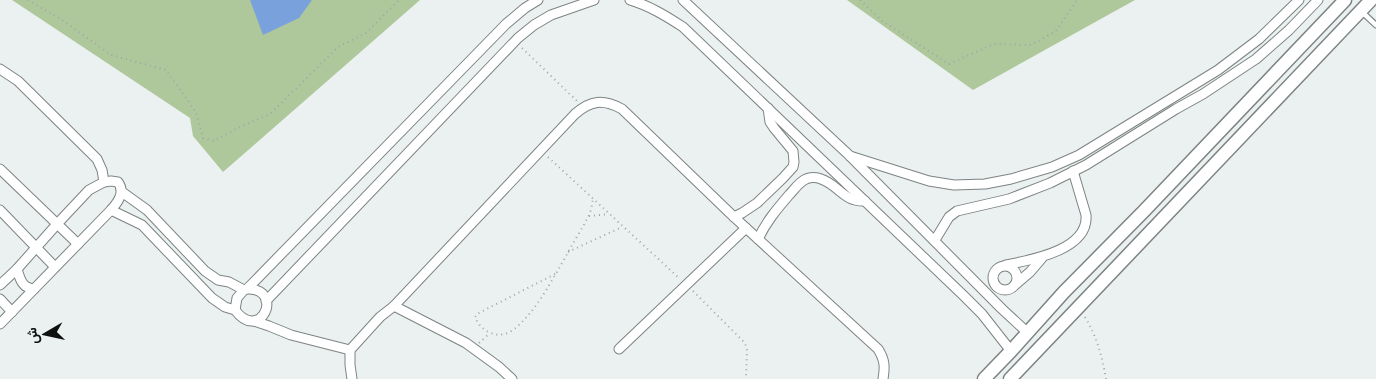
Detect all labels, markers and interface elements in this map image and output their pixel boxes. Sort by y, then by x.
north arrow [20,309,70,359]
text: ش [22,326,42,346]

